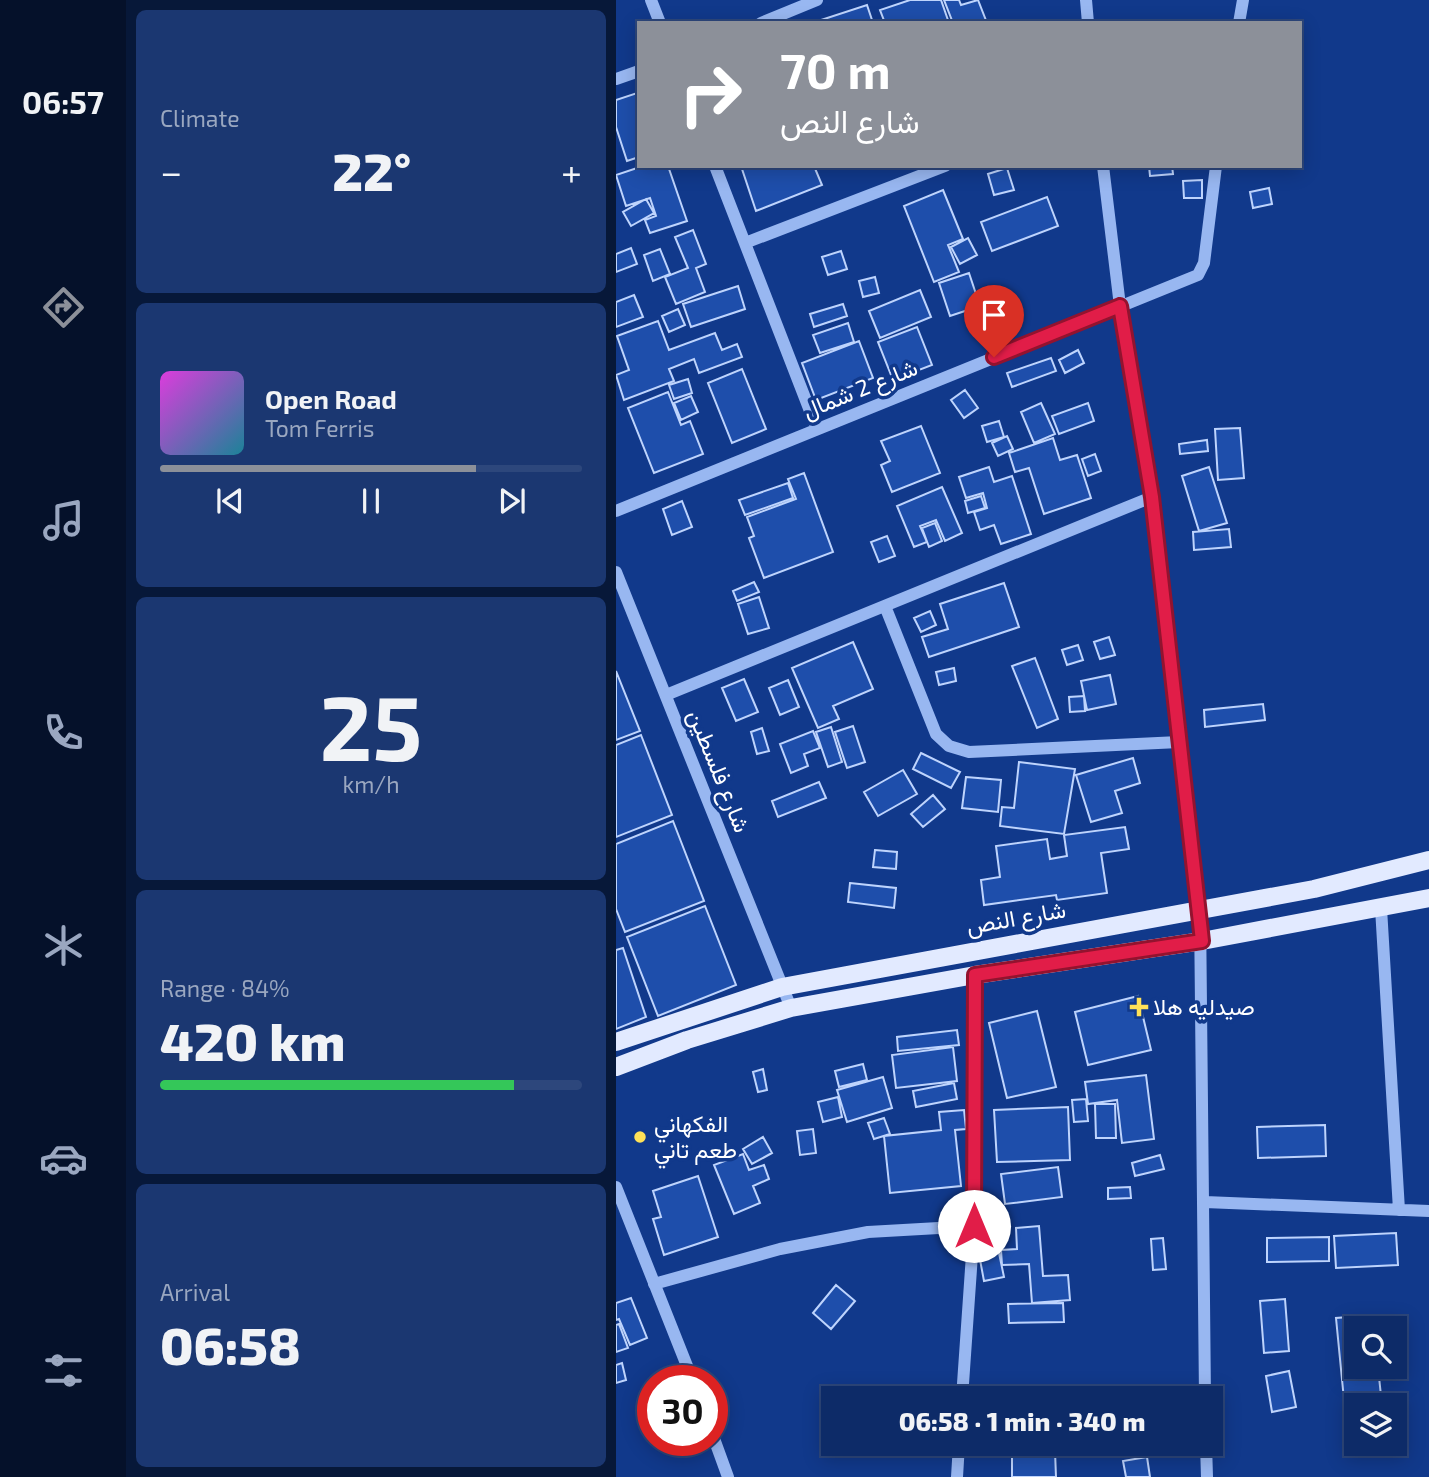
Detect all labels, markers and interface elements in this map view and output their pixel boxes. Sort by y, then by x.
text: 70 m [780,40,891,99]
icon: right [665,49,756,140]
text: 06:57 [22,82,104,120]
text: شارع النص [780,101,920,139]
text: Climate [160,104,240,132]
text: 22° [332,139,411,201]
text: − [160,148,182,194]
text: + [561,148,582,194]
icon: directions [39,283,88,332]
pin [964,285,1024,357]
icon: arrive [975,296,1013,334]
street label: شارع 2 شمال [798,352,922,427]
text: Open Road [265,383,397,414]
text: Tom Ferris [265,414,374,442]
icon: previous [211,482,249,520]
icon: pause [352,482,390,520]
icon: next [493,482,531,520]
icon: music [39,496,88,545]
text: 25 [319,670,423,779]
street label: شارع فلسطين [680,705,757,837]
icon: phone [39,708,88,757]
text: km/h [342,770,400,798]
street label: شارع النص [964,895,1068,942]
icon: climate [39,921,88,970]
text: Range · 84% [160,974,290,1002]
place label: صيدليه هلا [1153,992,1255,1020]
marker: صيدليه هلا [1131,999,1147,1015]
text: 420 km [160,1009,346,1071]
place label: الفكهاني طعم تاني [654,1109,737,1169]
marker: الفكهاني طعم تاني [632,1129,648,1145]
icon: car [39,1134,88,1183]
position arrow [937,1189,1011,1263]
text: Arrival [160,1278,230,1306]
text: 06:58 [160,1313,301,1375]
map controls [1344,1316,1407,1456]
button: search [1344,1316,1407,1379]
icon: filters [39,1346,88,1395]
speed limit sign: 30 [637,1365,728,1456]
button: layers [1344,1393,1407,1456]
text: 06:58 · 1 min · 340 m [899,1405,1145,1436]

